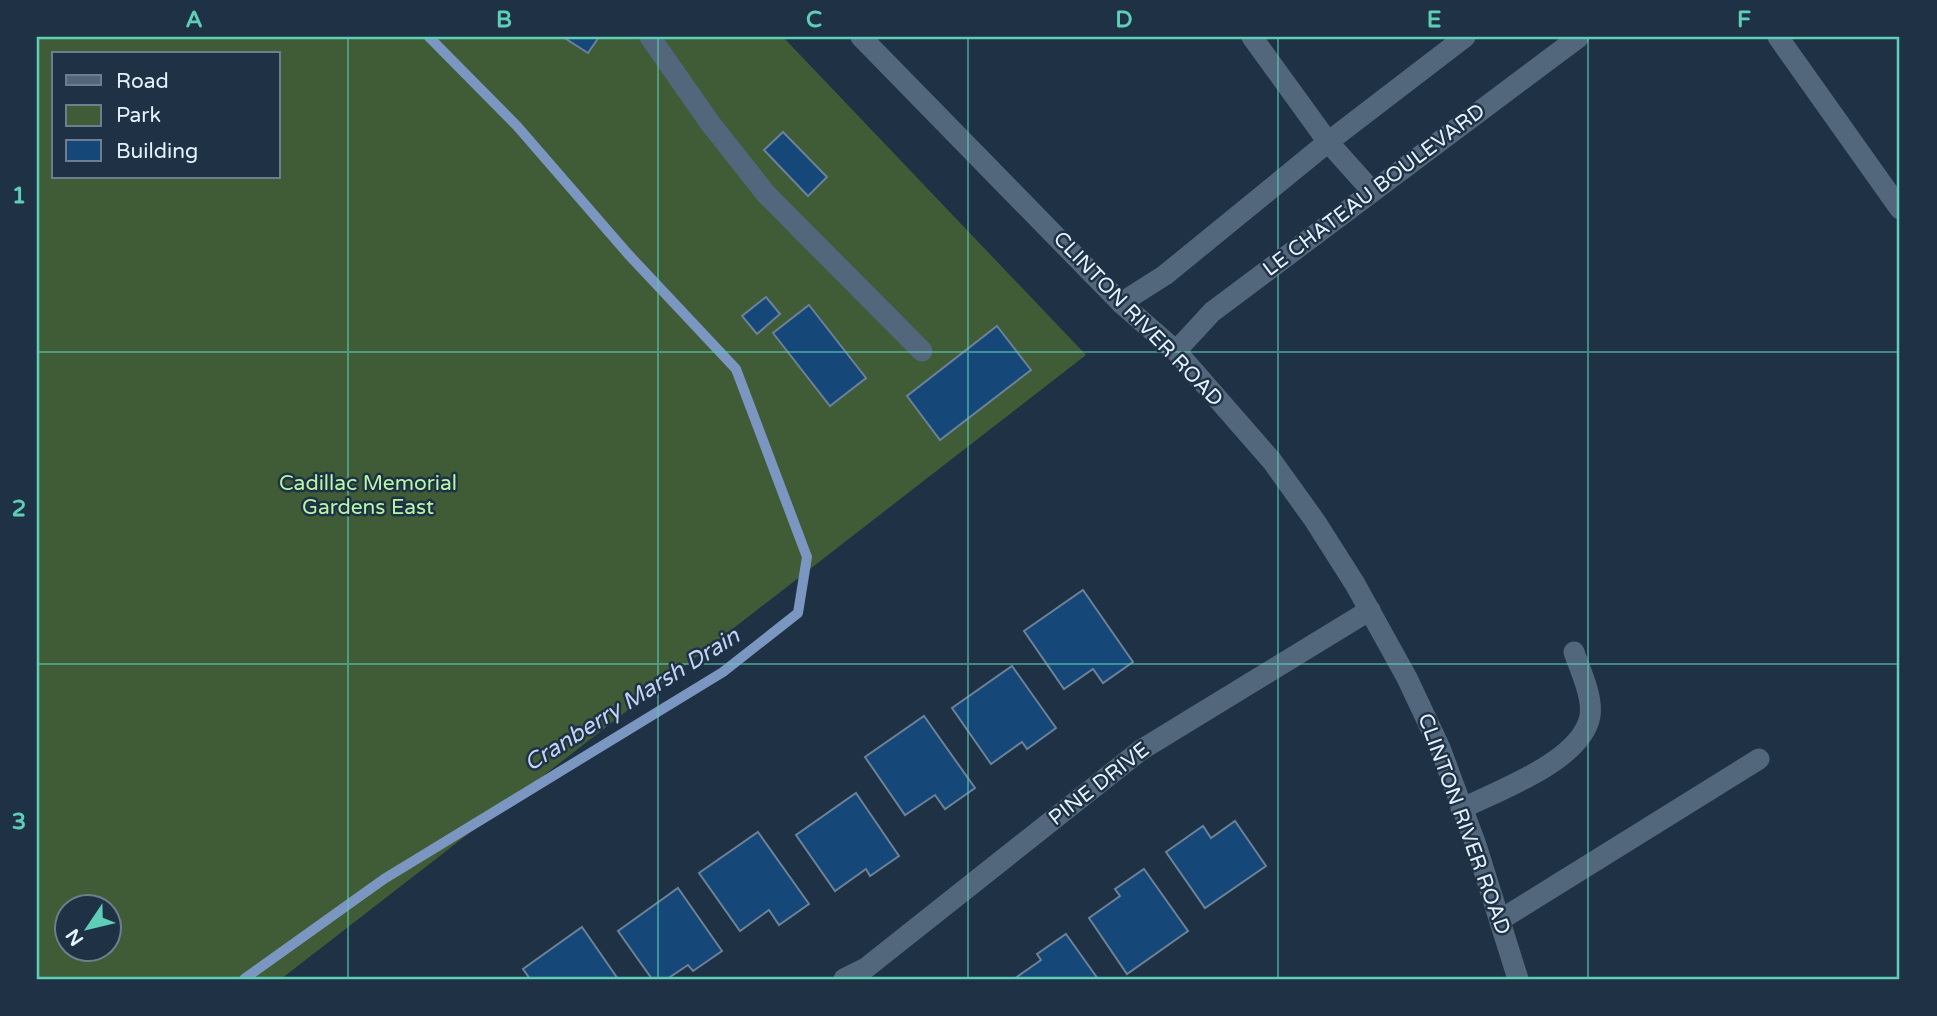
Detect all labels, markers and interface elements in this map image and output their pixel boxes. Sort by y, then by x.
text: A [185,6,203,34]
text: B [496,6,512,34]
text: C [806,6,822,34]
text: D [1115,6,1133,34]
text: E [1427,6,1441,34]
text: F [1737,6,1751,34]
legend [52,52,280,178]
text: Road [116,69,169,94]
street label: LE CHATEAU BOULEVARD [1258,98,1490,282]
text: Park [116,103,161,128]
text: Building [116,139,198,164]
text: 1 [12,182,26,210]
street label: CLINTON RIVER ROAD [1048,226,1228,412]
park label: Cadillac Memorial Gardens East [279,471,457,520]
text: 2 [12,495,26,523]
water label: Cranberry Marsh Drain [519,622,746,778]
street label: CLINTON RIVER ROAD [1412,710,1516,938]
street label: PINE DRIVE [1044,737,1154,831]
text: 3 [12,808,26,836]
north arrow [52,894,122,964]
text: N [62,925,88,950]

